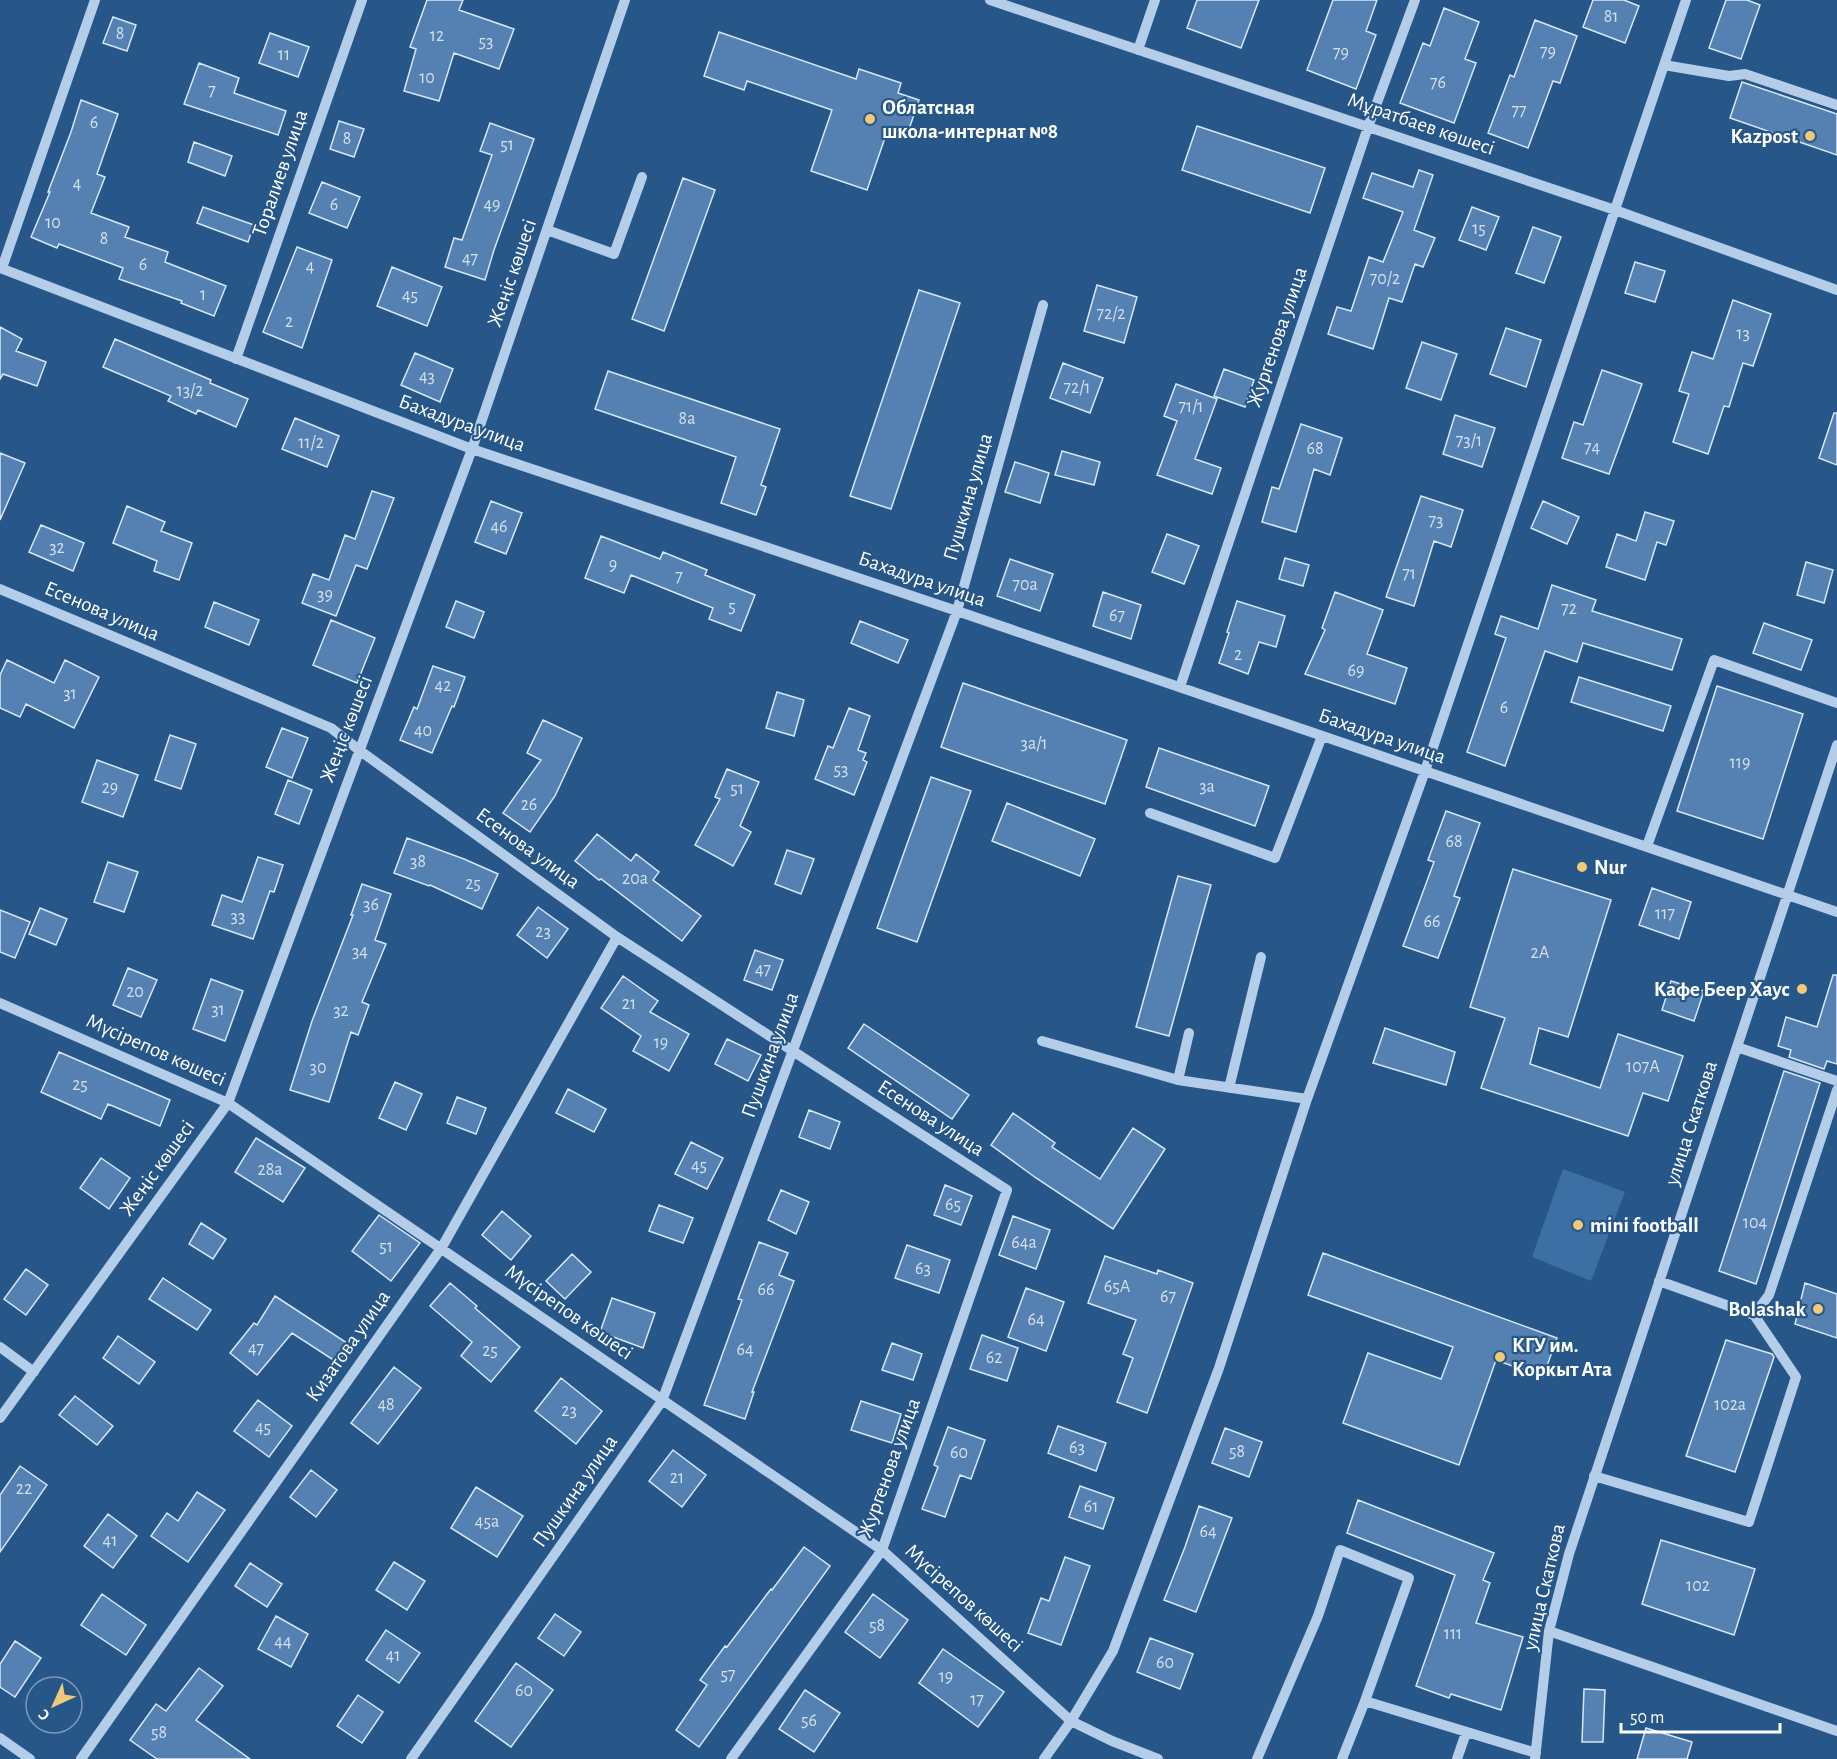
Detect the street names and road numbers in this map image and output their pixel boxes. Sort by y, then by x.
street label: Мұратбаев көшесі [1345,89,1497,159]
street label: Торалиев улица [249,107,312,239]
street label: Жеңіс көшесі [484,216,540,330]
street label: Жургенова улица [1243,264,1311,410]
street label: Бахадура улица [396,390,529,456]
street label: Пушкина улица [940,430,996,563]
street label: Бахадура улица [856,547,989,611]
street label: Есенова улица [41,577,163,645]
street label: Жеңіс көшесі [316,673,376,785]
street label: Бахадура улица [1316,704,1449,768]
street label: Есенова улица [472,803,584,893]
street label: Пушкина улица [738,989,803,1121]
street label: Мүсірепов көшесі [83,1010,229,1090]
street label: улица Скаткова [1661,1058,1721,1189]
street label: Есенова улица [874,1076,988,1160]
street label: Жеңіс көшесі [115,1116,199,1220]
street label: Мүсірепов көшесі [501,1260,637,1364]
street label: Кизатова улица [302,1286,394,1406]
street label: Жургенова улица [854,1395,924,1540]
street label: Пушкина улица [529,1431,622,1551]
street label: улица Скаткова [1519,1521,1569,1653]
street label: Мүсірепов көшесі [901,1540,1027,1656]

